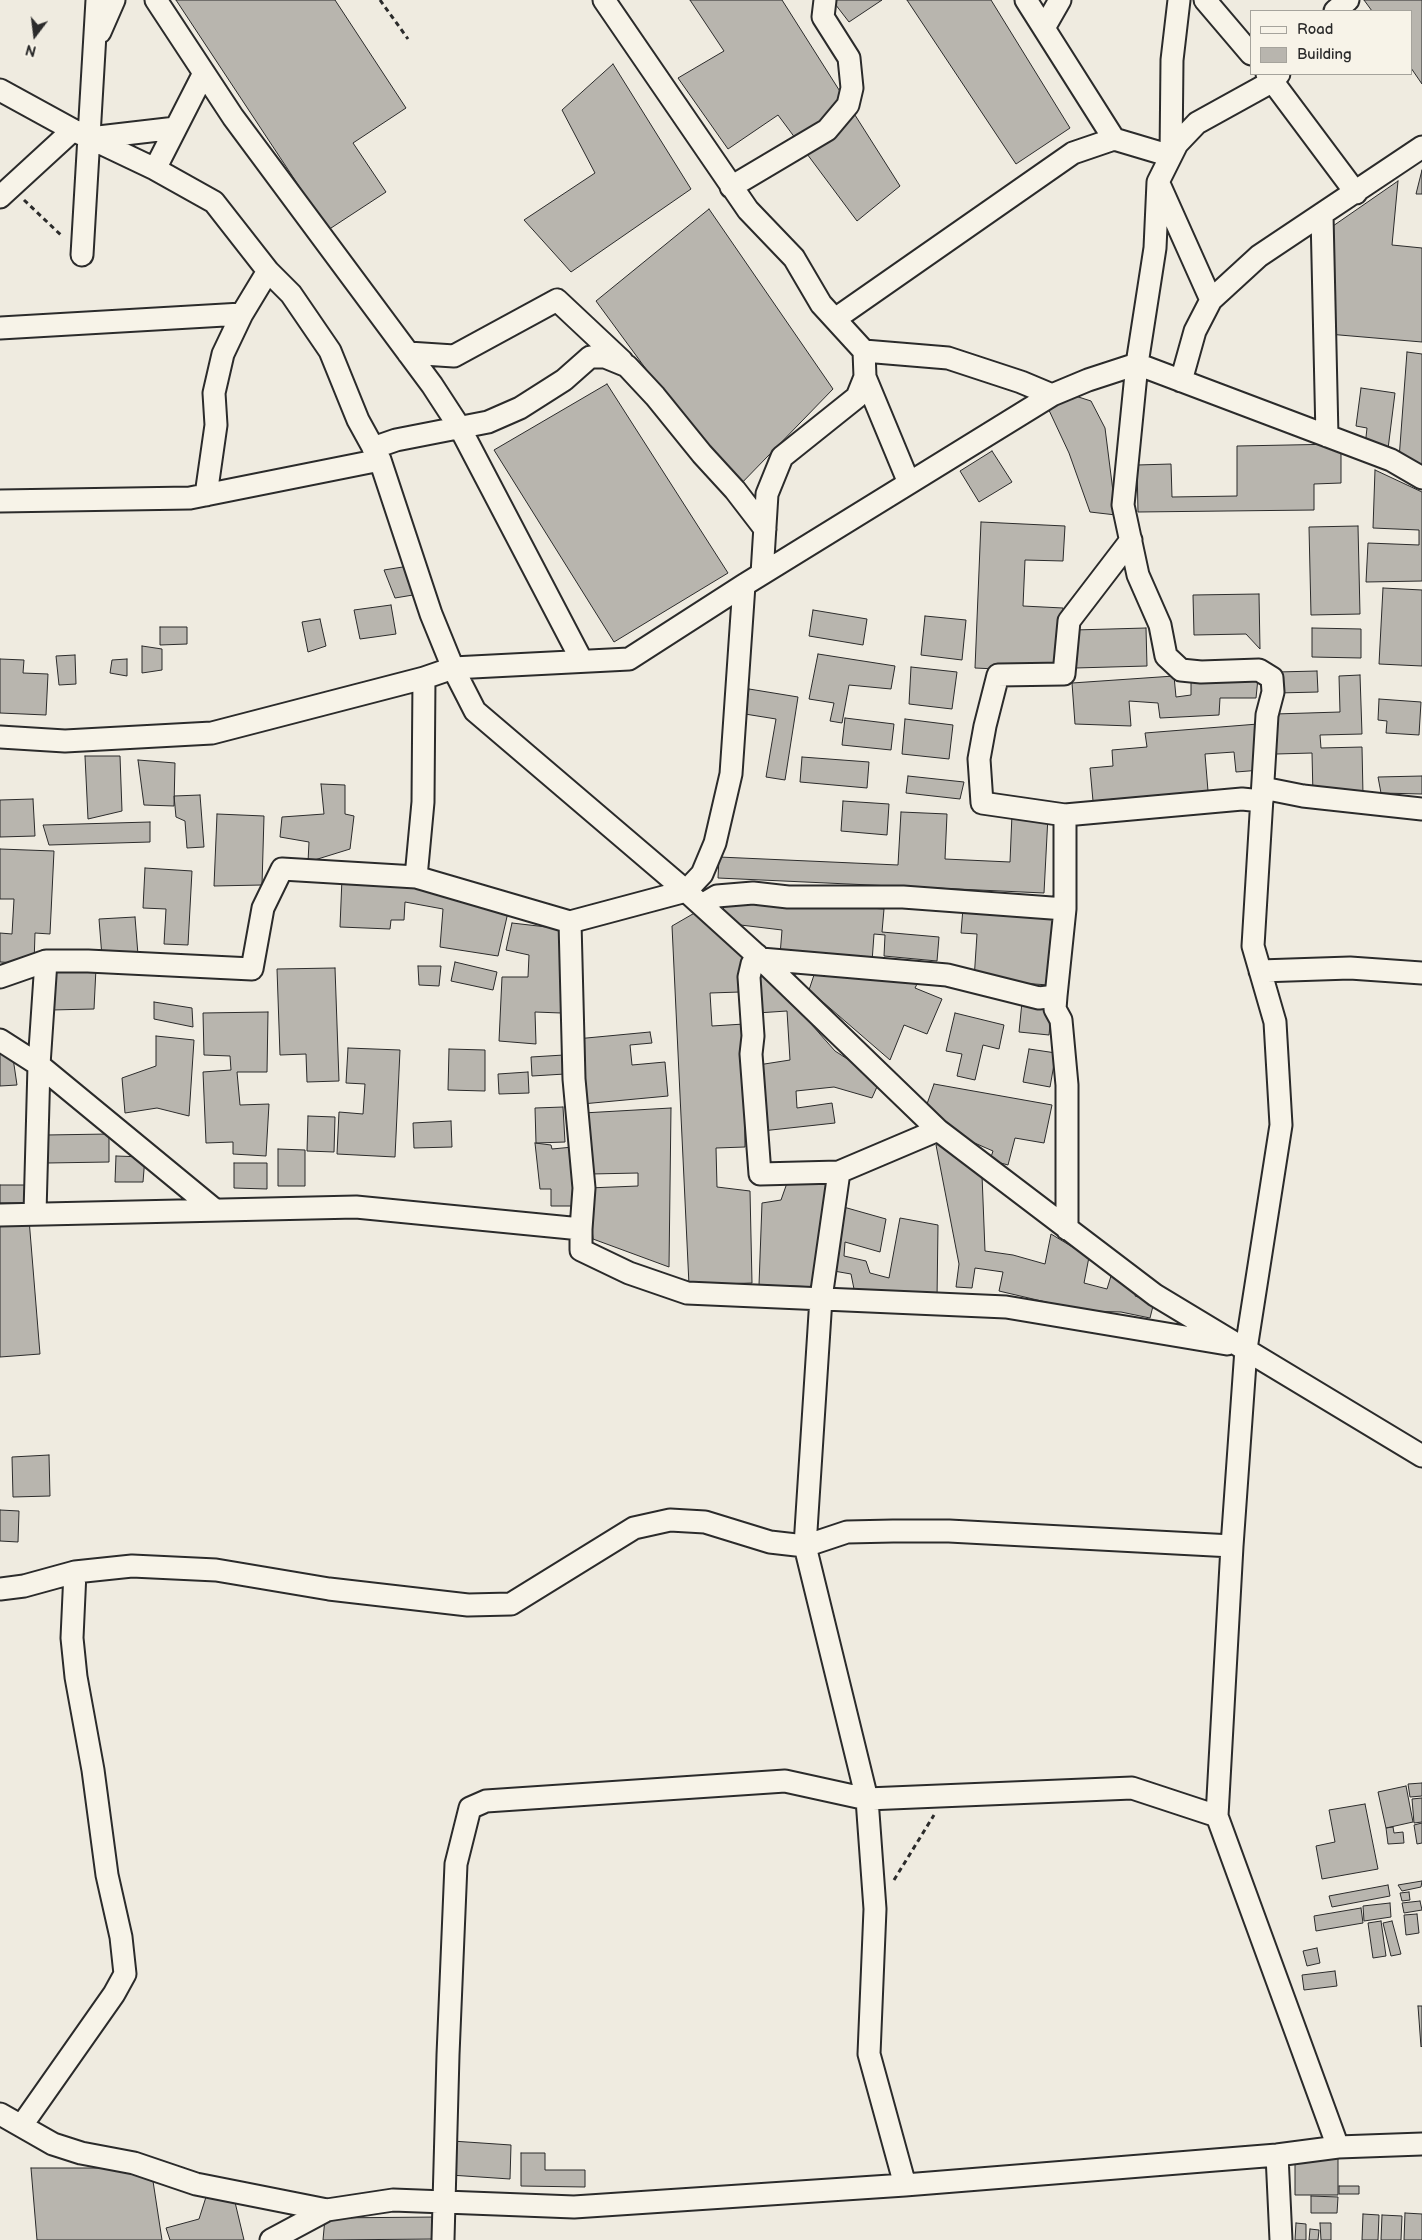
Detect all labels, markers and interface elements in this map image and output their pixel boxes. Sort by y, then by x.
north arrow [10,10,60,60]
legend [1250,10,1412,75]
text: Road [1297,20,1333,39]
text: N [24,40,38,60]
text: Building [1297,45,1352,64]

